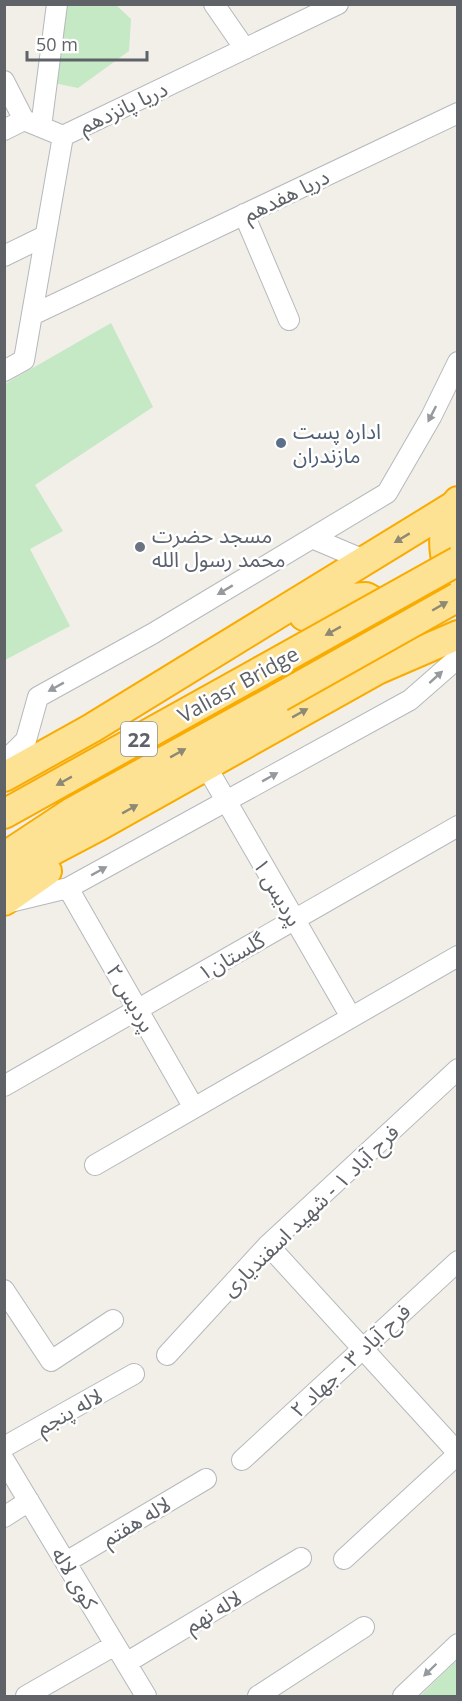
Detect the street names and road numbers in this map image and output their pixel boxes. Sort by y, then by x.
street label: دریا پانزدهم [74,74,173,141]
street label: دریا هفدهم [238,162,335,230]
street label: Valiasr Bridge [173,639,303,729]
road number: 22 [121,722,157,756]
street label: پردیس ۱ [247,853,309,931]
street label: گلستان۱ [192,925,270,986]
street label: پردیس ۲ [100,959,162,1037]
street label: فرح آباد ۱ - شهید اسفندیاری [215,1118,406,1304]
street label: فرح آباد ۳ - جهاد ۲ [284,1297,418,1425]
street label: لاله پنجم [31,1381,108,1442]
street label: لاله هفتم [96,1490,177,1554]
street label: کوی لاله [46,1542,105,1615]
street label: لاله نهم [179,1583,248,1641]

